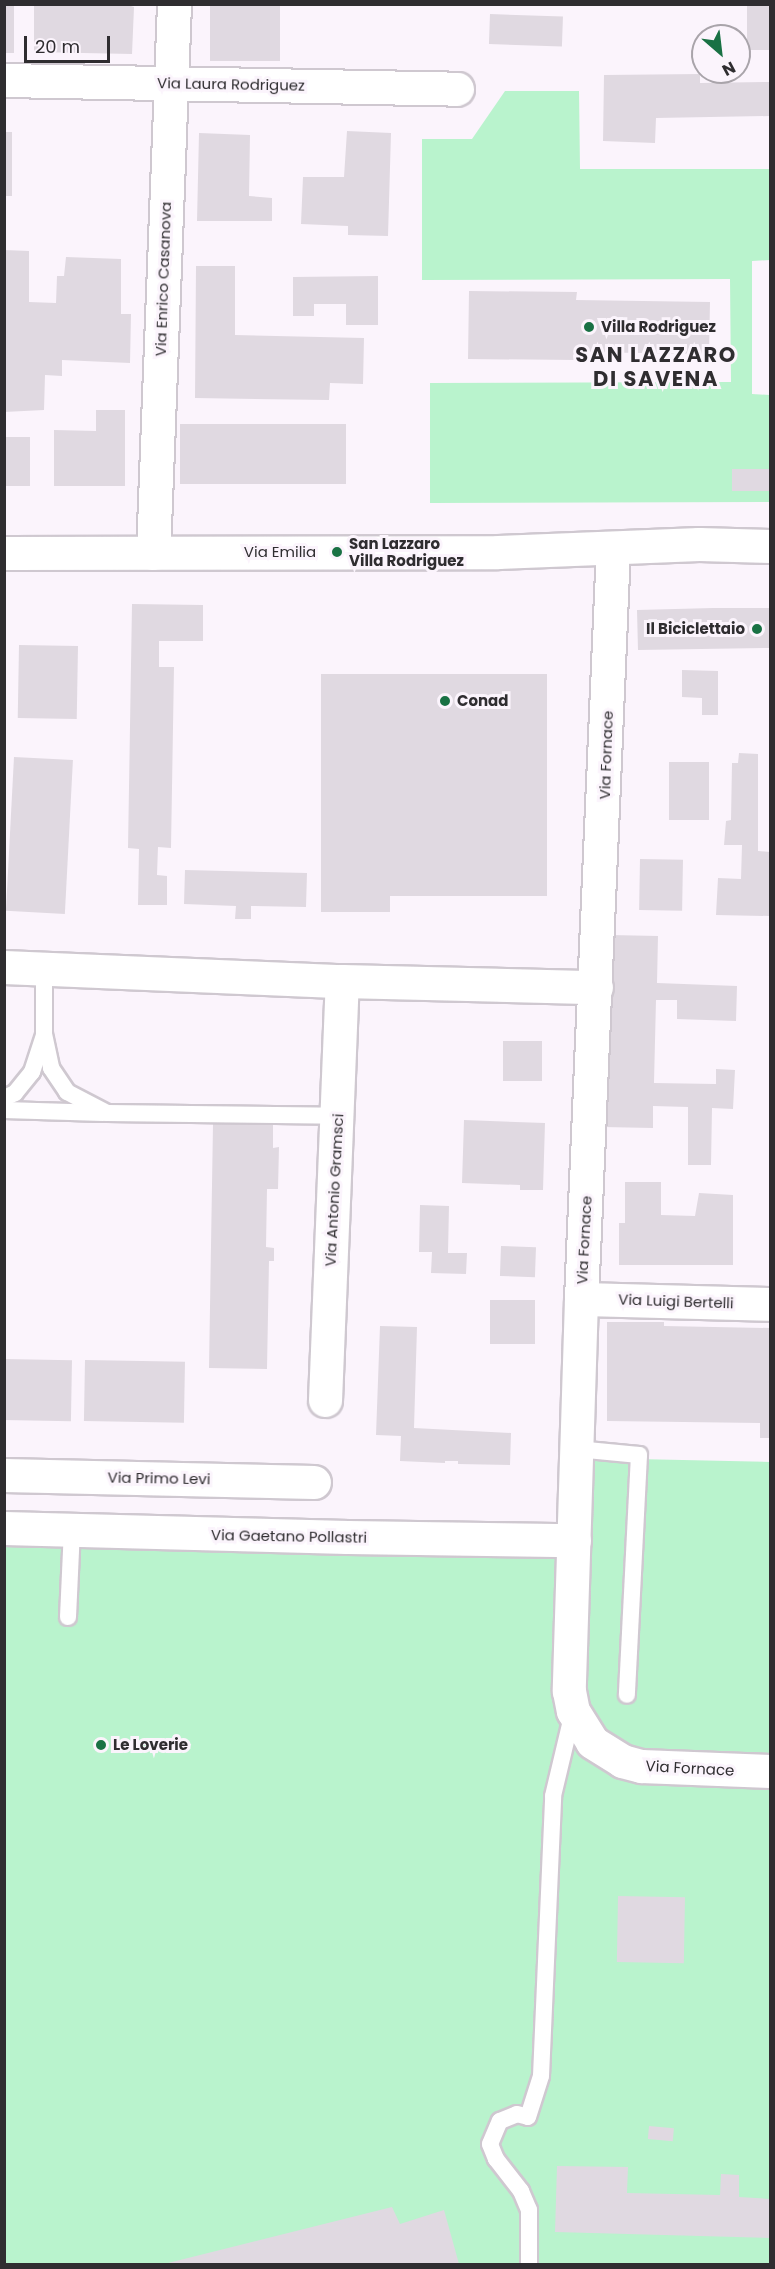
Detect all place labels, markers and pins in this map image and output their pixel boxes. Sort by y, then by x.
place label: Villa Rodriguez [601,318,716,336]
marker: Villa Rodriguez [582,320,596,334]
place label: San Lazzaro Villa Rodriguez [349,534,464,569]
marker: San Lazzaro Villa Rodriguez [330,545,344,559]
place label: Il Biciclettaio [646,620,745,638]
marker: Il Biciclettaio [750,622,764,636]
place label: Conad [457,692,508,710]
marker: Conad [438,694,452,708]
place label: Le Loverie [113,1736,188,1754]
marker: Le Loverie [94,1738,108,1752]

